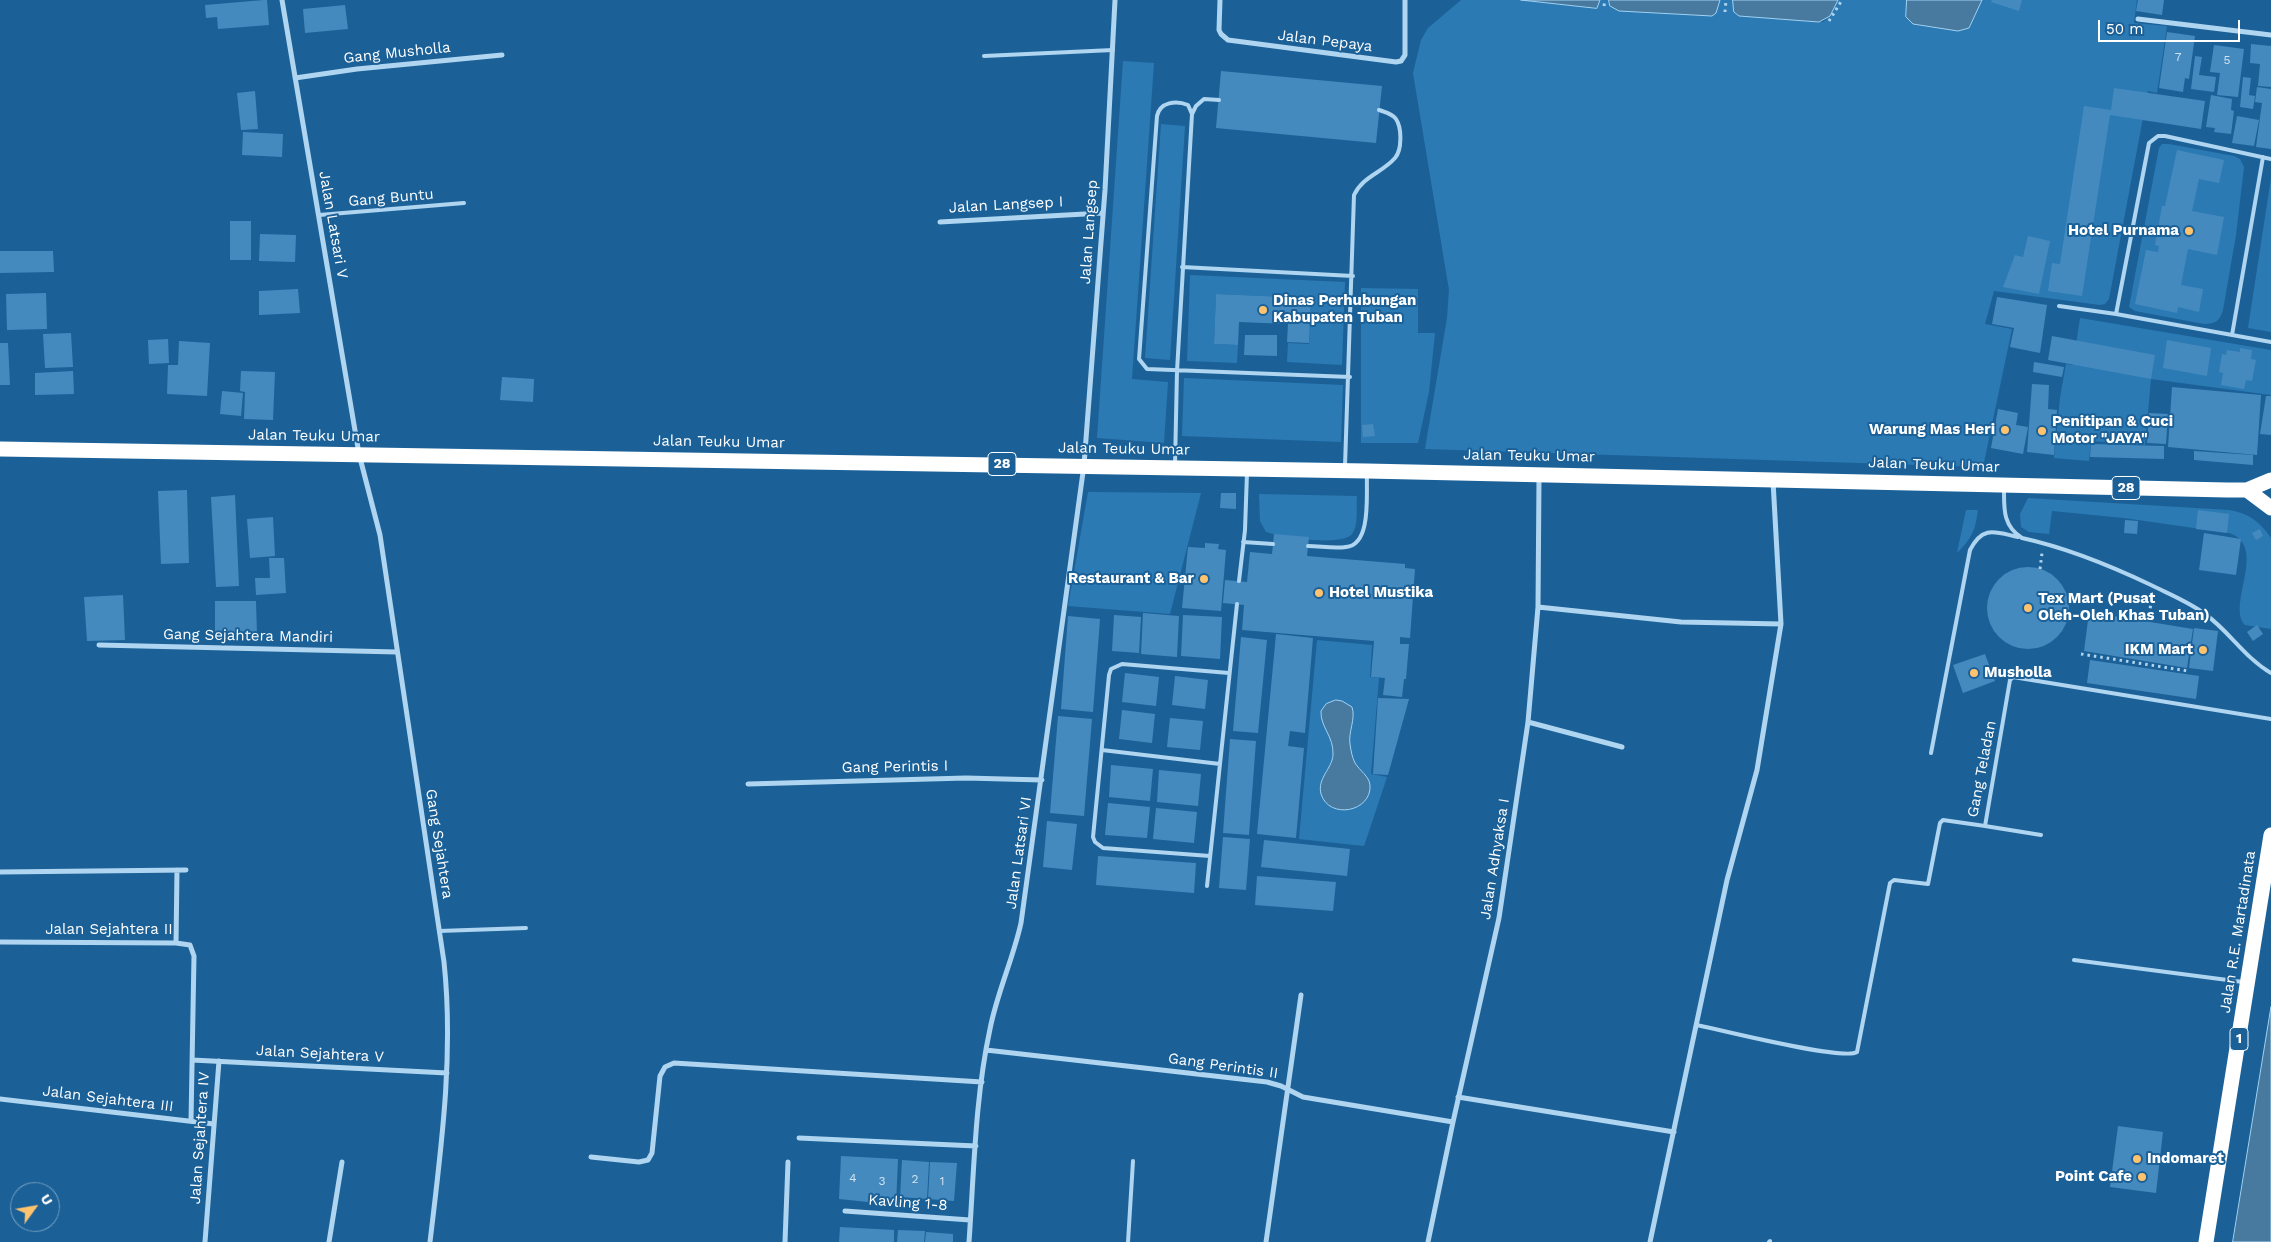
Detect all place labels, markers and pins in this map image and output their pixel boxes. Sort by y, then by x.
place label: Hotel Purnama [2068,222,2179,240]
marker: Hotel Purnama [2183,225,2195,237]
place label: Dinas Perhubungan Kabupaten Tuban [1273,292,1416,327]
marker: Dinas Perhubungan Kabupaten Tuban [1257,304,1269,316]
place label: Penitipan & Cuci Motor "JAYA" [2052,413,2173,448]
place label: Warung Mas Heri [1869,421,1995,439]
marker: Warung Mas Heri [1999,424,2011,436]
marker: Penitipan & Cuci Motor "JAYA" [2036,425,2048,437]
place label: Restaurant & Bar [1068,570,1194,588]
marker: Restaurant & Bar [1198,573,1210,585]
place label: Hotel Mustika [1329,584,1433,602]
marker: Hotel Mustika [1313,587,1325,599]
place label: Tex Mart (Pusat Oleh-Oleh Khas Tuban) [2038,590,2210,625]
marker: Tex Mart (Pusat Oleh-Oleh Khas Tuban) [2022,602,2034,614]
place label: IKM Mart [2125,641,2193,659]
marker: IKM Mart [2197,644,2209,656]
place label: Musholla [1984,664,2052,682]
marker: Musholla [1968,667,1980,679]
place label: Indomaret [2147,1150,2224,1168]
marker: Indomaret [2131,1153,2143,1165]
place label: Point Cafe [2055,1168,2132,1186]
marker: Point Cafe [2136,1171,2148,1183]

